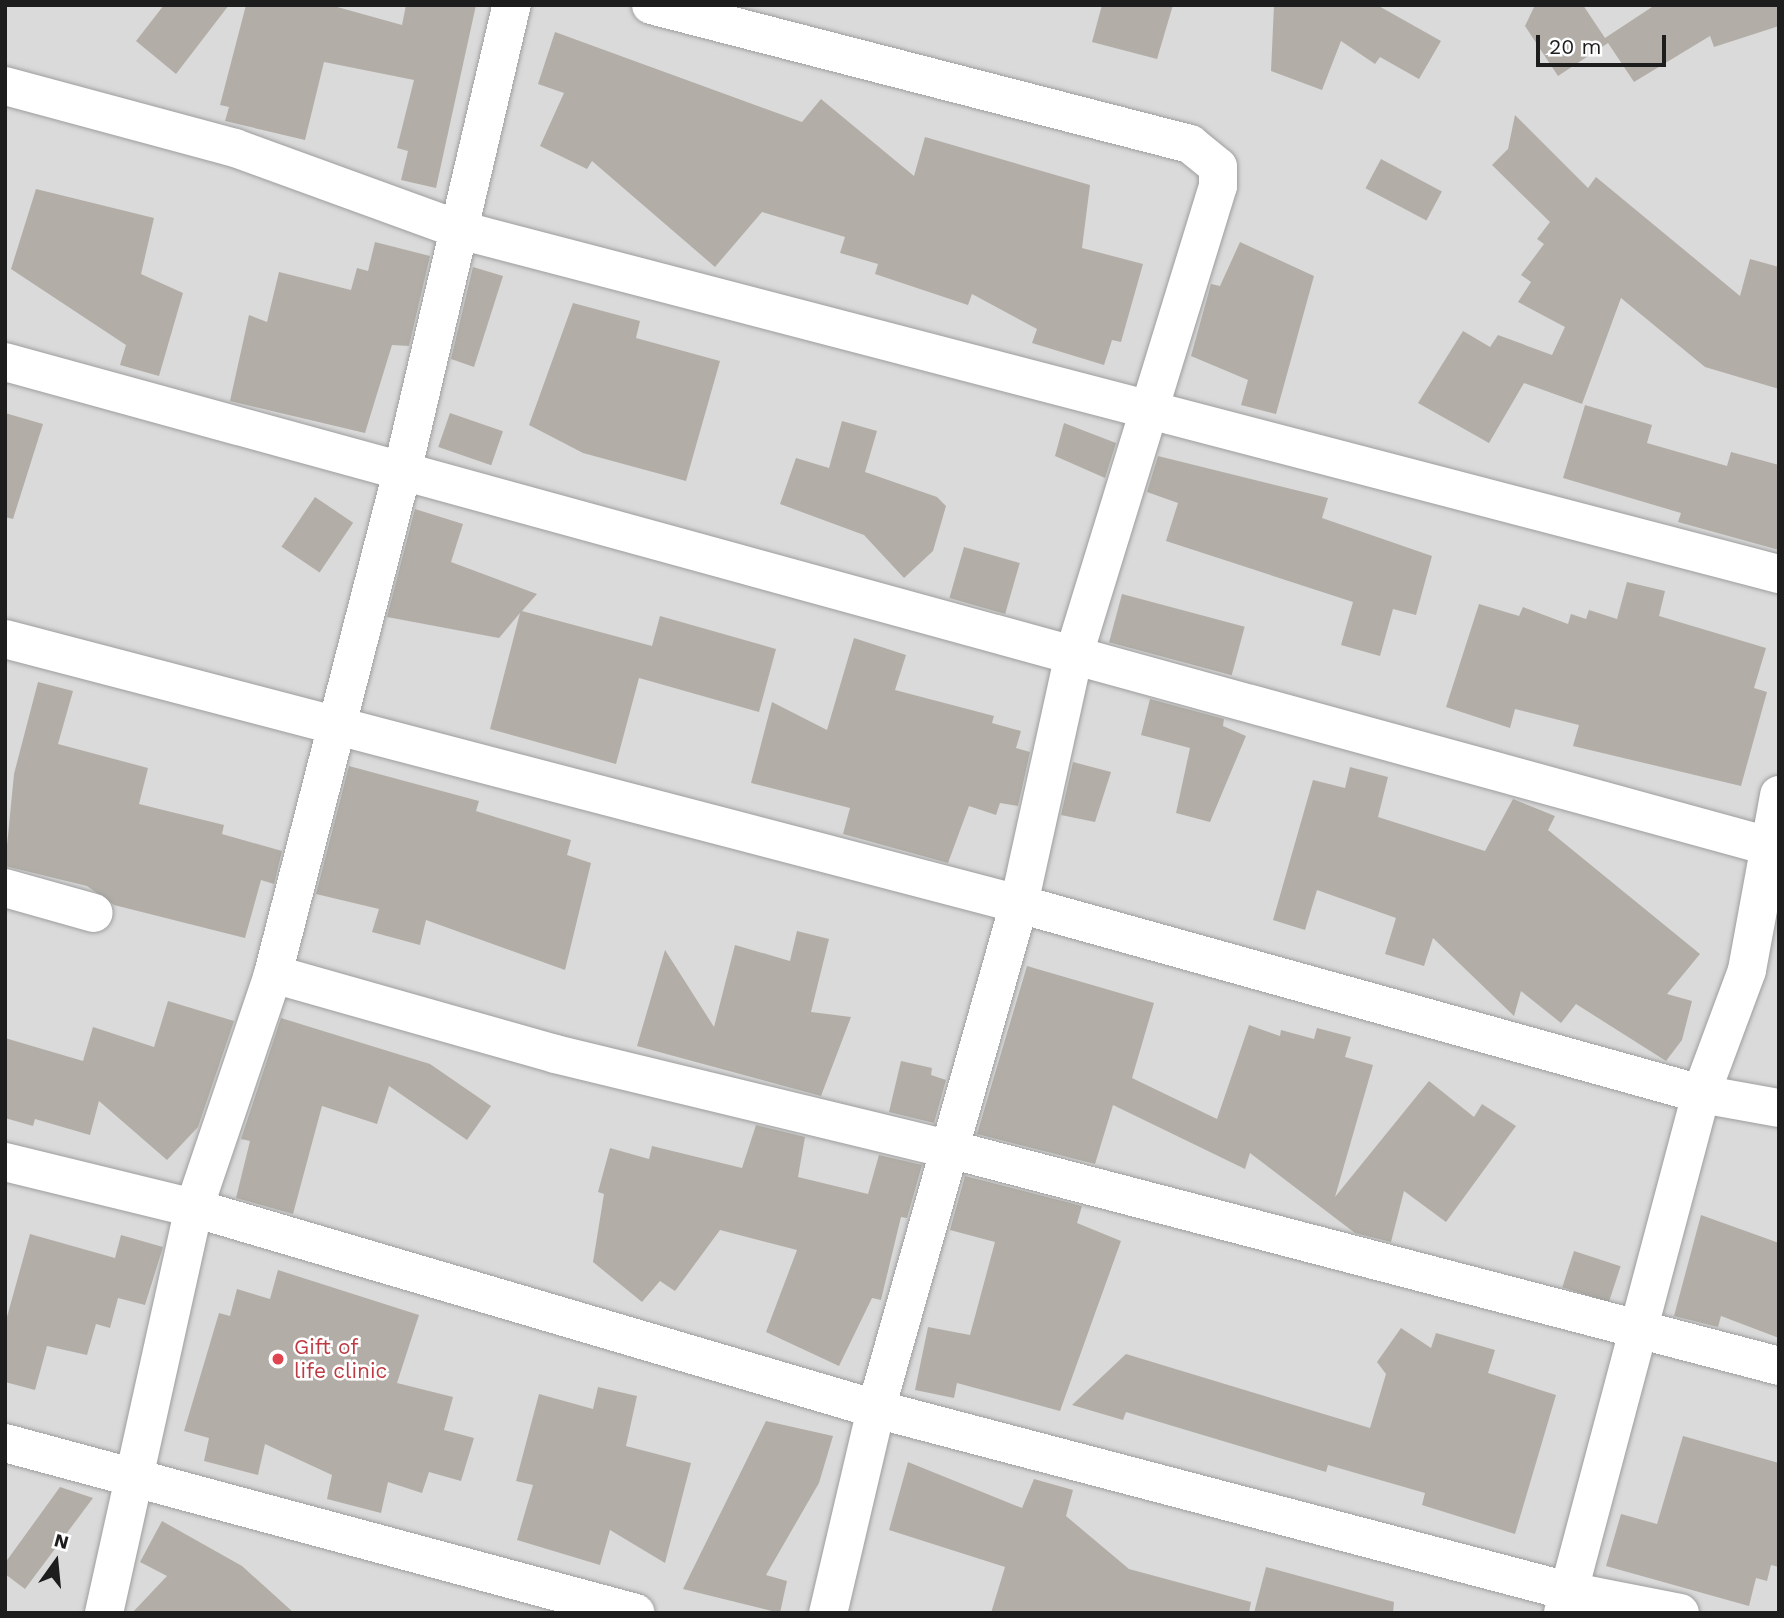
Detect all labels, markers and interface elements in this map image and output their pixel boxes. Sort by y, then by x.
scale bar [1539,21,1668,65]
text: 20 m [1549,34,1601,59]
place label: Gift of life clinic [294,1334,387,1384]
marker: Gift of life clinic [268,1349,288,1369]
north arrow [21,1527,91,1597]
text: N [52,1528,71,1554]

